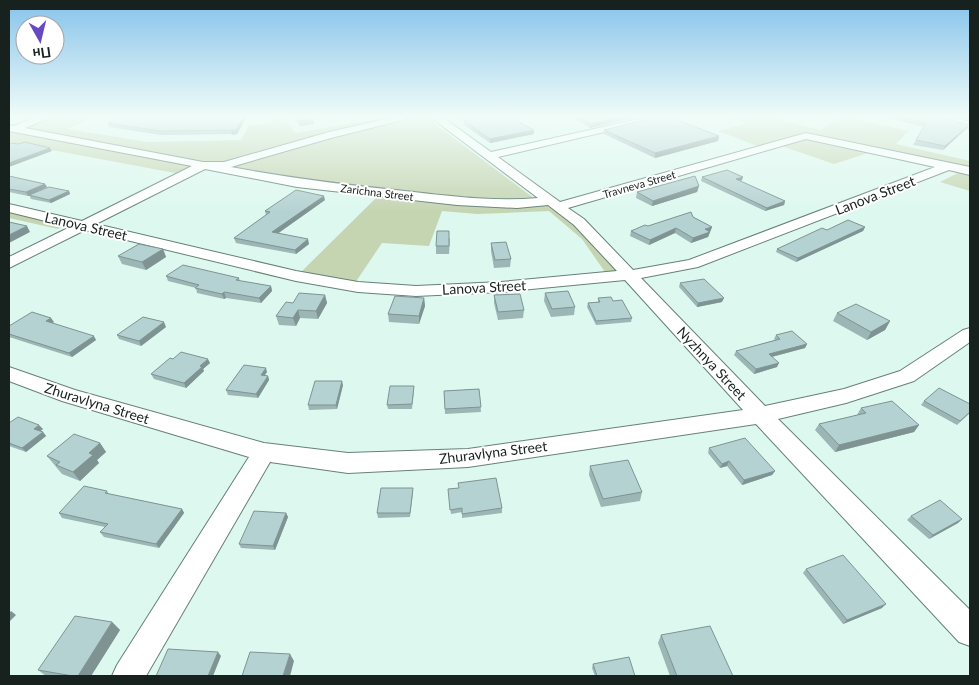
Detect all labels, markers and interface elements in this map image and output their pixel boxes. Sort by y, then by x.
north arrow [15,15,65,65]
text: Пн [32,44,52,63]
street label: Travneva Street [601,167,677,201]
street label: Lanova Street [833,172,917,218]
street label: Zarichna Street [340,181,414,203]
street label: Lanova Street [43,208,129,244]
street label: Lanova Street [442,276,526,298]
street label: Nyzhnya Street [674,323,750,403]
street label: Zhuravlyna Street [43,379,151,427]
street label: Zhuravlyna Street [438,437,548,467]

